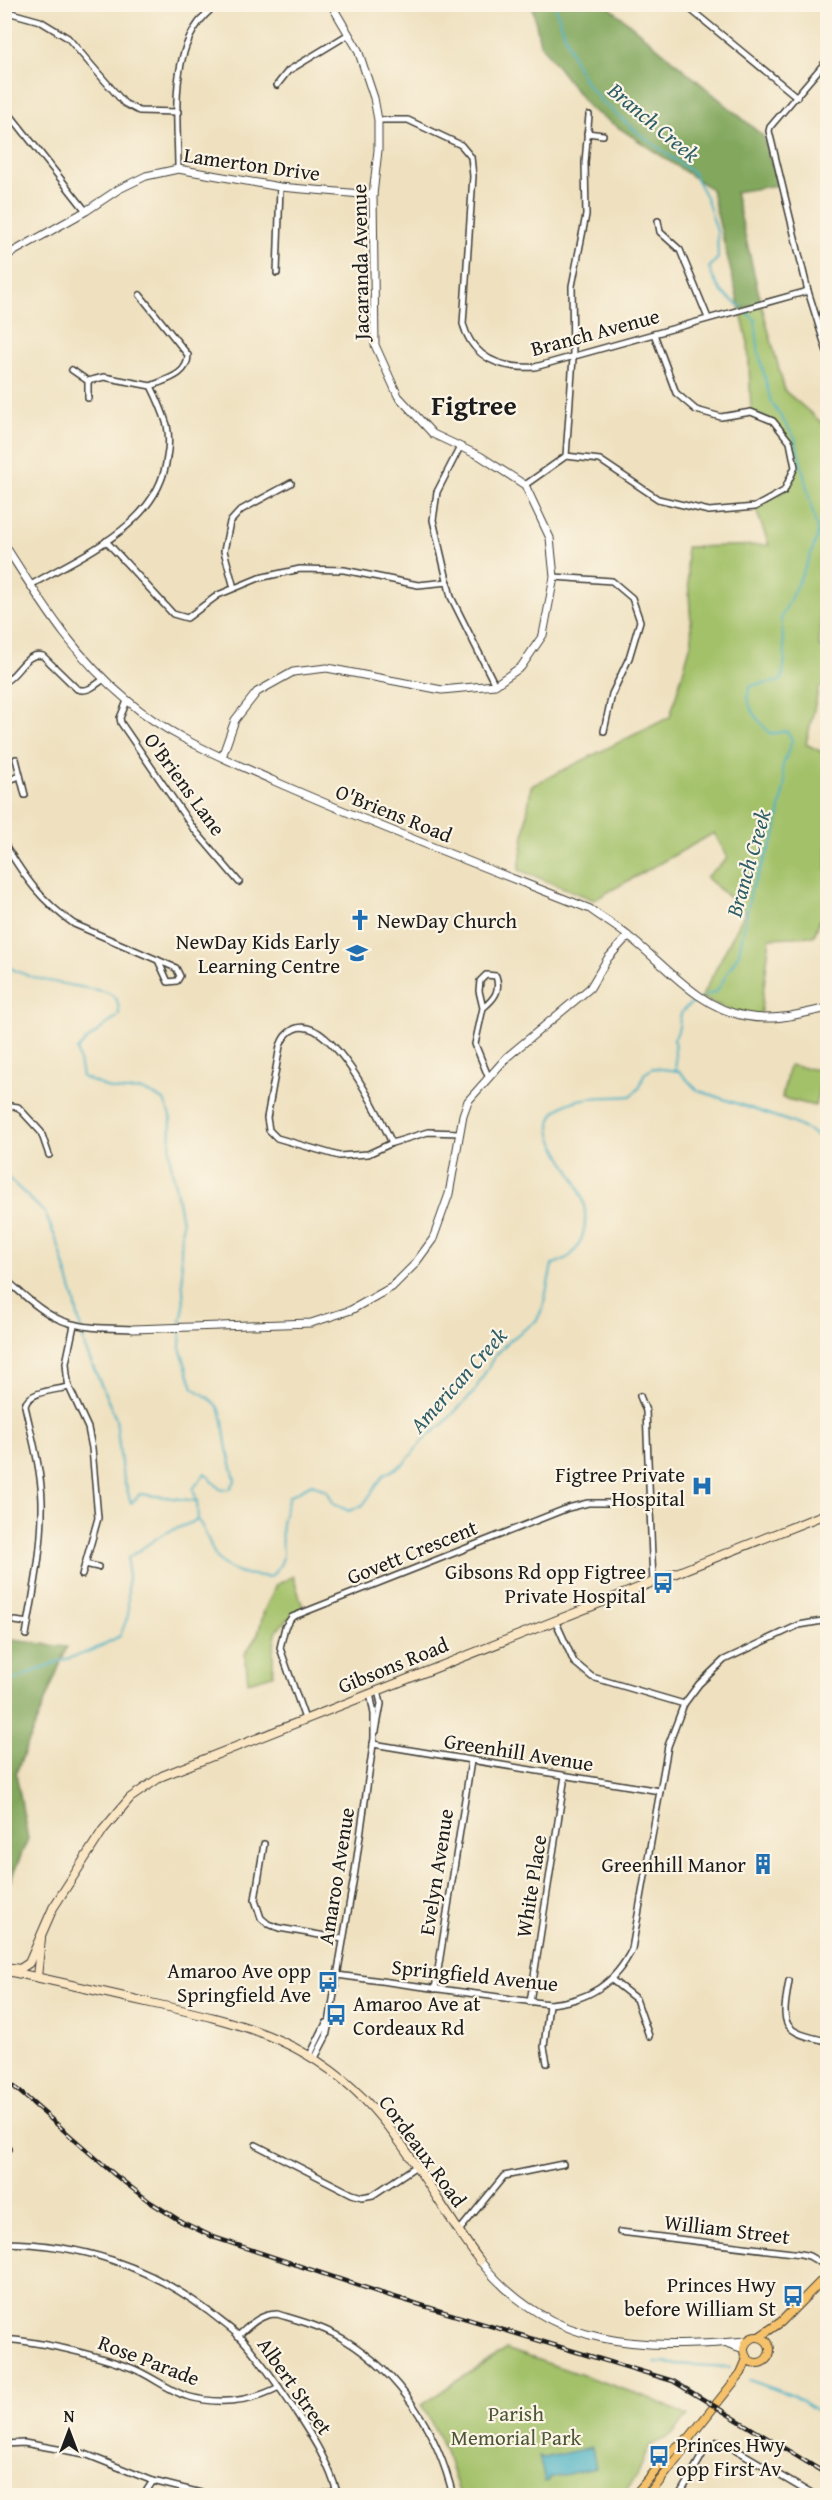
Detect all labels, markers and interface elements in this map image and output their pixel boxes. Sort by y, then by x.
water label: Branch Creek [601,74,707,170]
street label: Lamerton Drive [182,139,322,189]
street label: Jacaranda Avenue [343,183,377,343]
street label: Branch Avenue [527,300,663,364]
district label: Figtree [431,385,517,425]
street label: O'Briens Lane [137,726,233,842]
street label: O'Briens Road [331,776,458,851]
water label: Branch Creek [717,805,779,921]
place label: NewDay Church [377,905,517,936]
church icon: NewDay Church [348,908,372,932]
place label: NewDay Kids Early Learning Centre [176,926,341,981]
school or university icon: NewDay Kids Early Learning Centre [345,941,369,965]
water label: American Creek [401,1319,515,1441]
place label: Figtree Private Hospital [555,1459,685,1514]
hospital icon: Figtree Private Hospital [690,1474,714,1498]
street label: Govett Crescent [342,1512,482,1592]
place label: Gibsons Rd opp Figtree Private Hospital [445,1556,646,1611]
bus stop icon: Gibsons Rd opp Figtree Private Hospital [651,1571,675,1595]
street label: Gibsons Road [333,1628,454,1701]
street label: Greenhill Avenue [442,1725,596,1779]
street label: Amaroo Avenue [310,1805,362,1947]
street label: Evelyn Avenue [411,1806,461,1938]
street label: White Place [508,1832,554,1940]
place label: Greenhill Manor [601,1849,746,1880]
building icon: Greenhill Manor [751,1852,775,1876]
street label: Springfield Avenue [390,1951,560,1999]
place label: Amaroo Ave opp Springfield Ave [167,1955,311,2010]
bus stop icon: Amaroo Ave opp Springfield Ave [316,1970,340,1994]
place label: Amaroo Ave at Cordeaux Rd [353,1988,481,2043]
bus stop icon: Amaroo Ave at Cordeaux Rd [324,2003,348,2027]
street label: Cordeaux Road [372,2088,475,2214]
street label: William Street [662,2206,792,2252]
place label: Princes Hwy before William St [624,2269,777,2324]
bus stop icon: Princes Hwy before William St [781,2284,805,2308]
street label: Rose Parade [94,2326,204,2394]
street label: Albert Street [250,2331,340,2442]
park label: Parish Memorial Park [451,2398,582,2453]
north arrow [39,2401,99,2461]
text: N [64,2404,75,2428]
place label: Princes Hwy opp First Av [676,2429,786,2484]
bus stop icon: Princes Hwy opp First Av [647,2444,671,2468]

